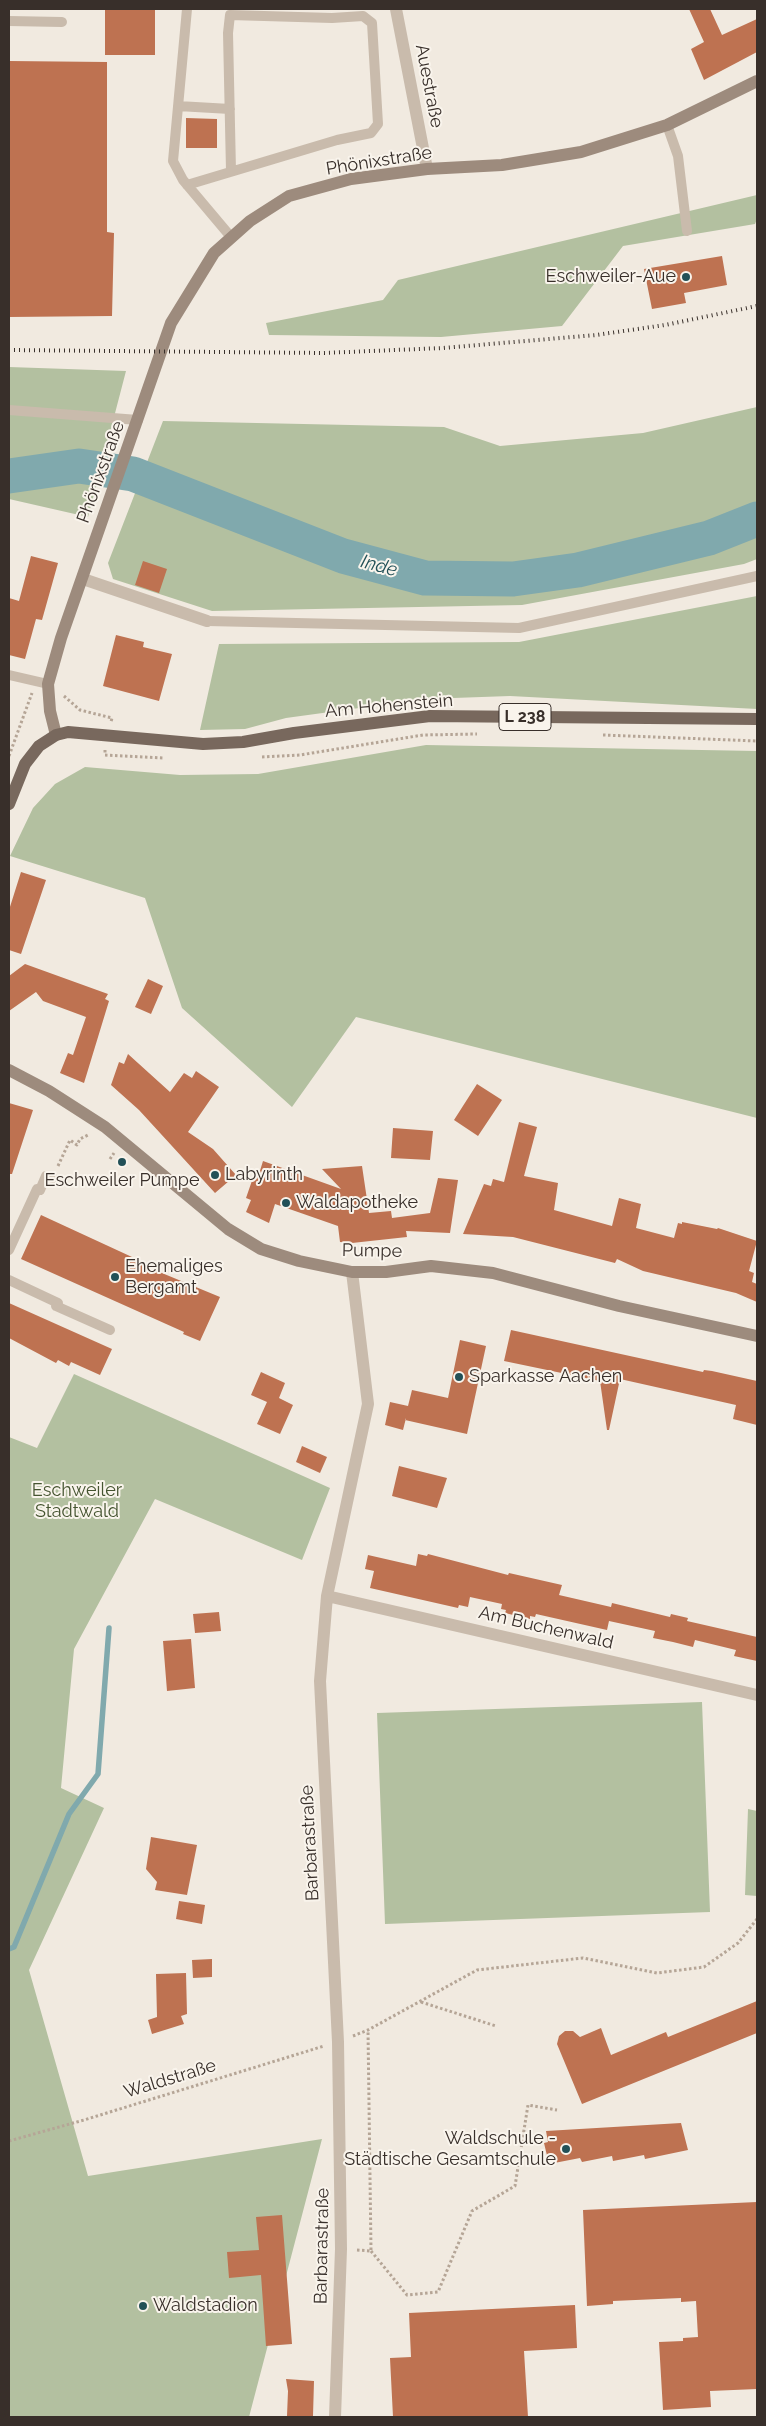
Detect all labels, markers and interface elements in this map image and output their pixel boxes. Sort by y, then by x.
street label: Auestraße [410,42,448,130]
street label: Phönixstraße [324,142,434,180]
place label: Eschweiler-Aue [546,266,676,288]
marker: Eschweiler-Aue [680,271,692,283]
street label: Phönixstraße [73,418,129,526]
water label: Inde [358,550,400,582]
street label: Am Hohenstein [324,690,454,722]
road number: L 238 [499,704,551,730]
marker: Eschweiler Pumpe [116,1156,128,1168]
place label: Labyrinth [225,1164,303,1186]
marker: Labyrinth [209,1169,221,1181]
place label: Eschweiler Pumpe [44,1170,200,1192]
place label: Waldapotheke [296,1192,418,1214]
marker: Waldapotheke [280,1197,292,1209]
street label: Pumpe [342,1240,402,1262]
place label: Ehemaliges Bergamt [125,1256,223,1298]
marker: Ehemaliges Bergamt [109,1271,121,1283]
place label: Sparkasse Aachen [469,1366,622,1388]
marker: Sparkasse Aachen [453,1371,465,1383]
park label: Eschweiler Stadtwald [32,1480,122,1522]
street label: Am Buchenwald [477,1602,615,1654]
street label: Barbarastraße [296,1784,324,1902]
street label: Waldstraße [121,2055,219,2103]
place label: Waldschule - Städtische Gesamtschule [344,2128,556,2170]
marker: Waldschule - Städtische Gesamtschule [560,2143,572,2155]
street label: Barbarastraße [310,2188,334,2304]
place label: Waldstadion [153,2295,258,2317]
marker: Waldstadion [137,2300,149,2312]

